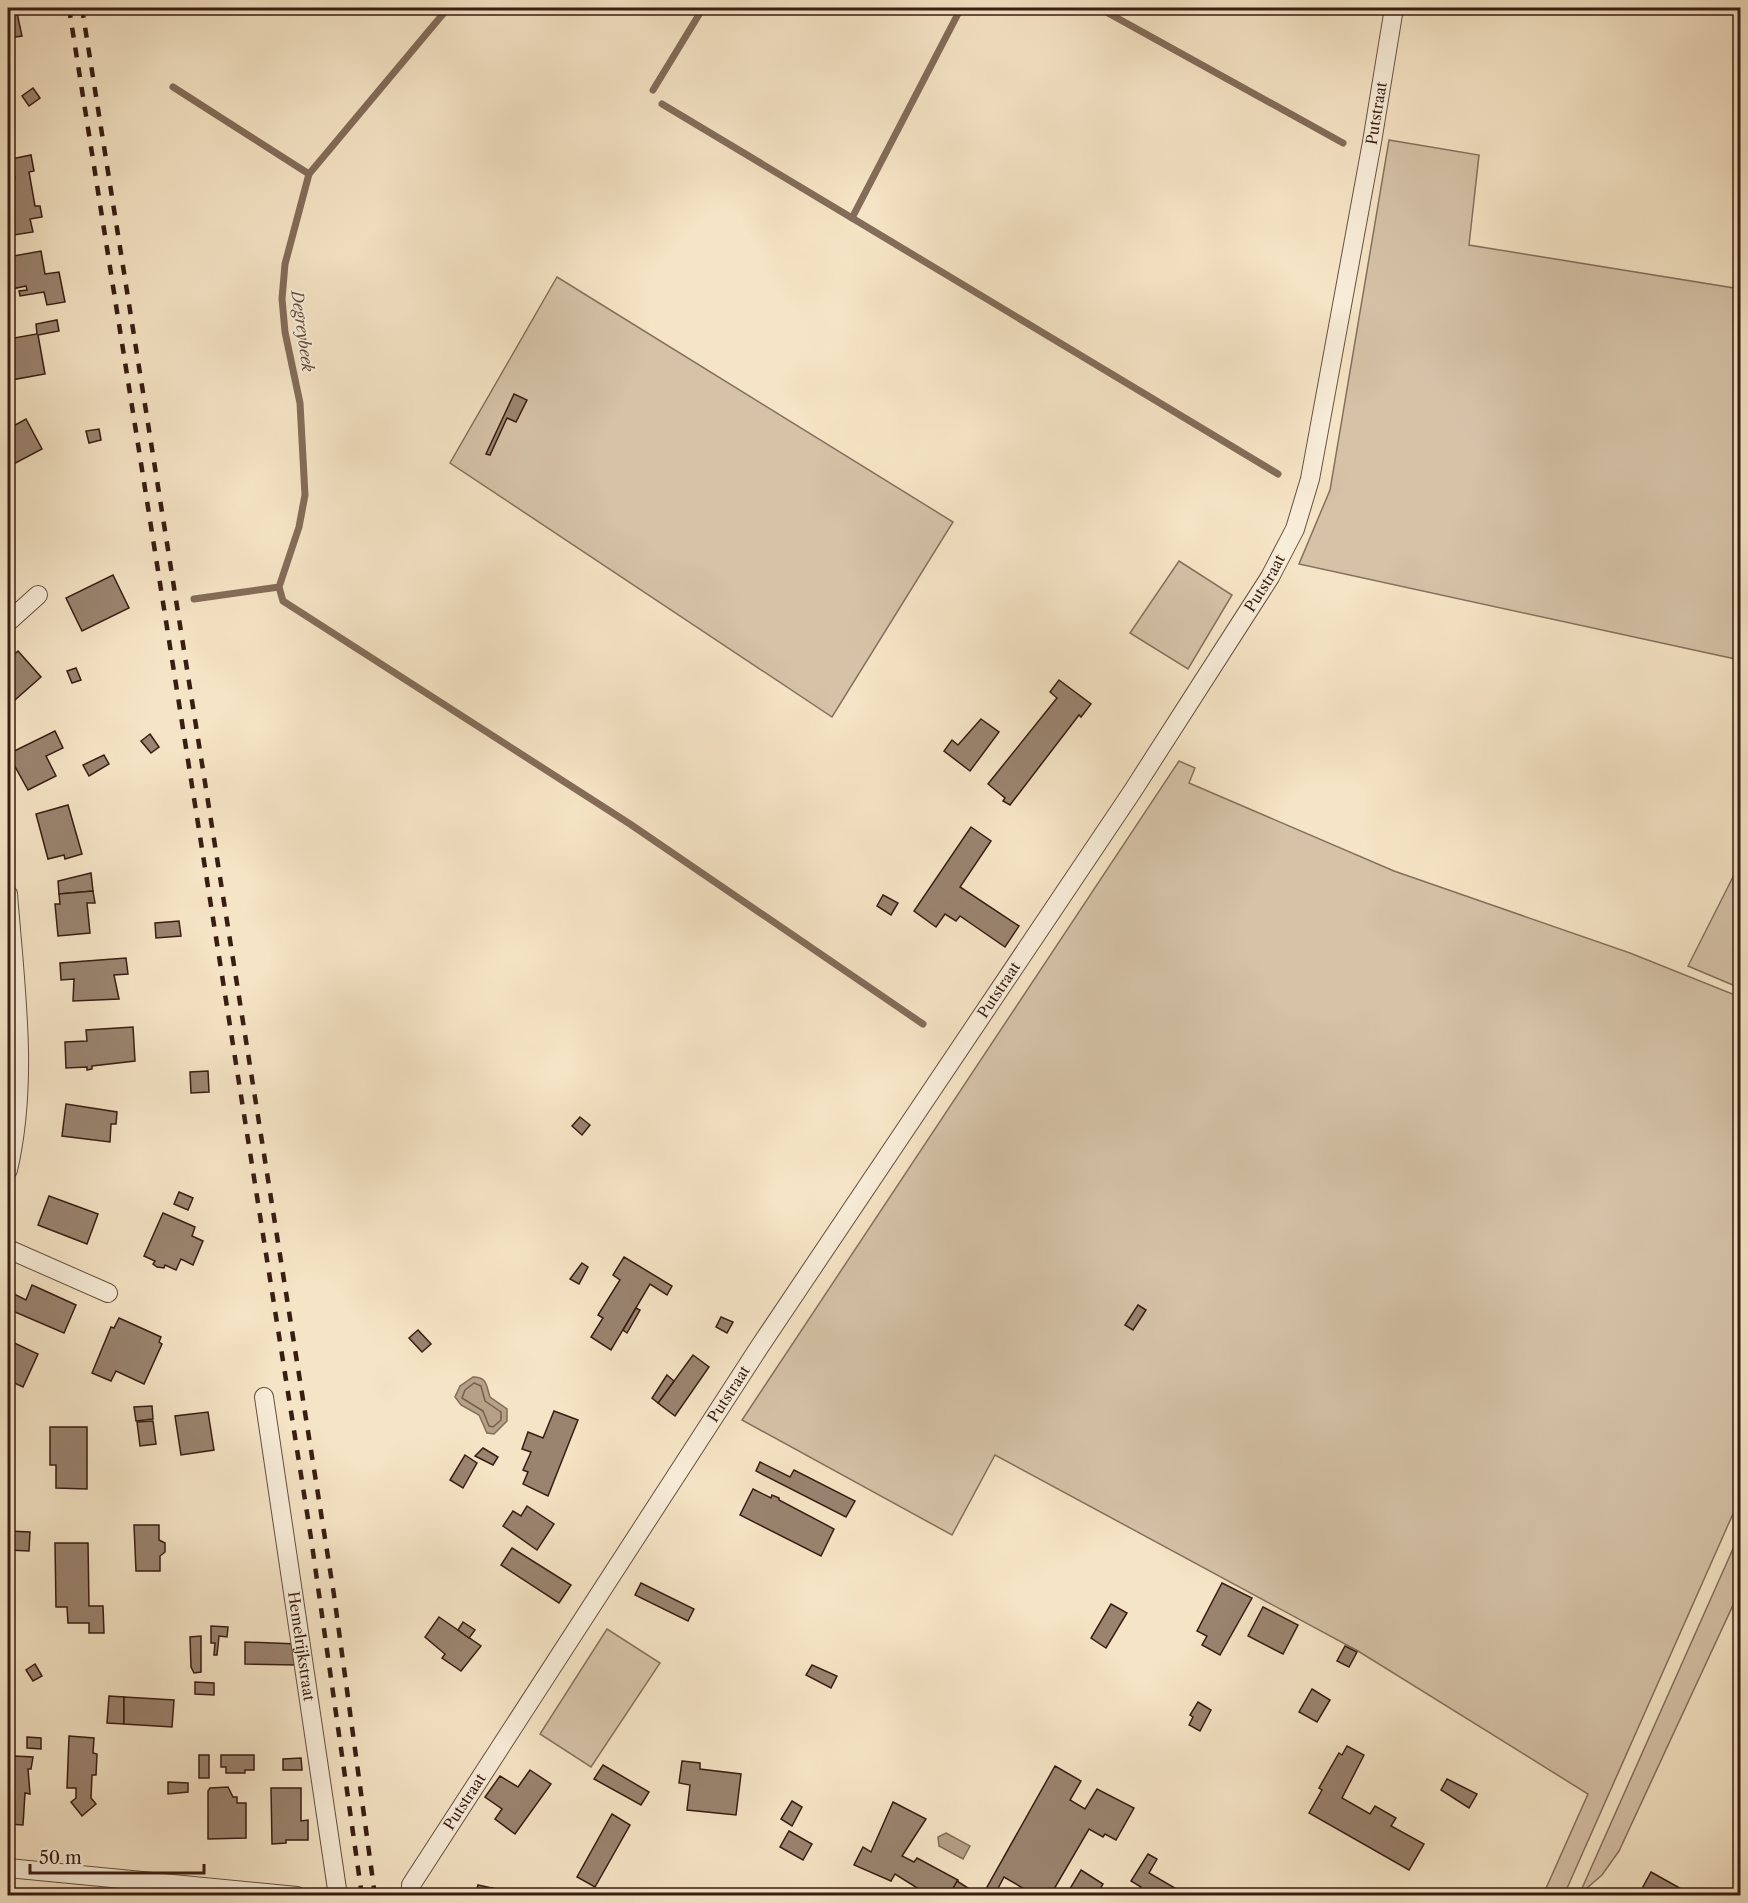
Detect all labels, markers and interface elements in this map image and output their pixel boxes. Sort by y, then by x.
street label: Putstraat [1362,80,1391,146]
water label: Degreybeek [287,287,319,374]
street label: Putstraat [1240,551,1289,615]
street label: Putstraat [973,957,1025,1021]
street label: Putstraat [703,1361,754,1426]
street label: Hemelrijkstraat [284,1590,319,1703]
street label: Putstraat [439,1769,490,1834]
scale bar [30,1837,204,1875]
text: 50 m [39,1847,82,1869]

